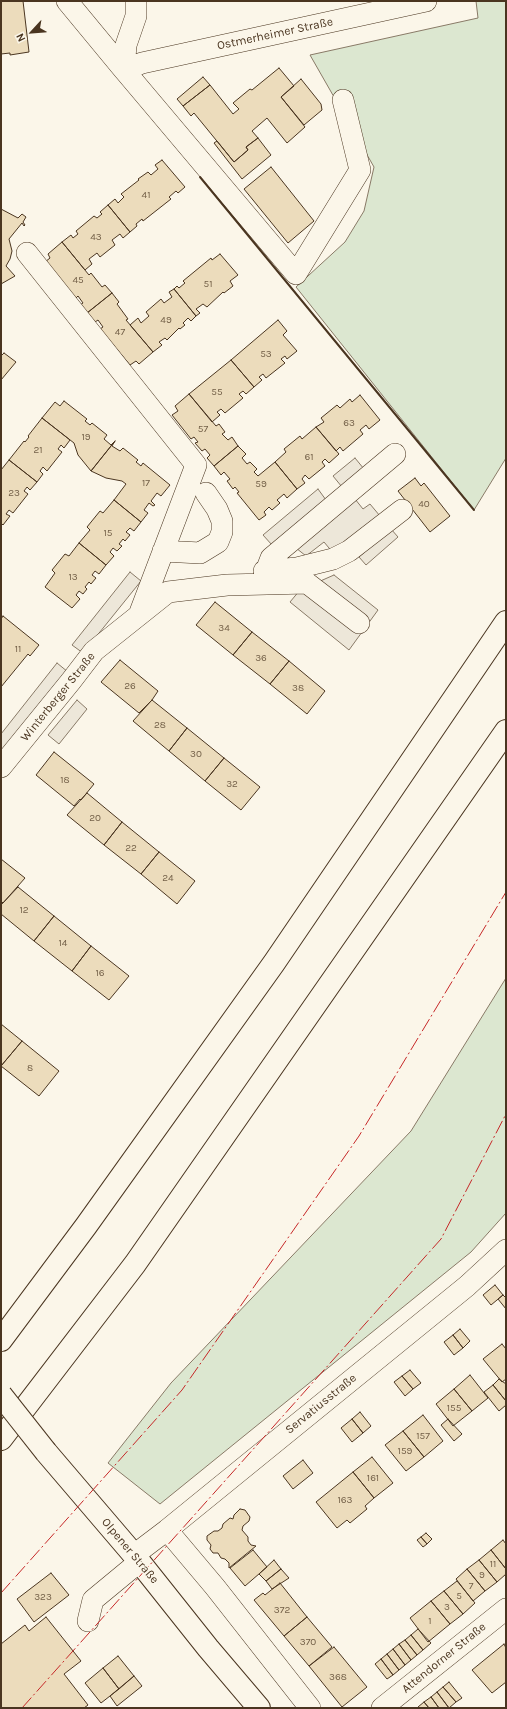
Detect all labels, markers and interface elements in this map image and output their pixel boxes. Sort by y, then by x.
north arrow [12,12,52,52]
street label: Ostmerheimer Straße [216,15,334,53]
text: N [13,31,28,44]
house number: 41 [142,189,150,201]
house number: 43 [90,231,102,243]
house number: 45 [72,274,84,286]
house number: 51 [204,278,212,290]
house number: 49 [160,314,172,326]
house number: 47 [115,326,125,338]
house number: 53 [260,348,272,360]
house number: 55 [211,386,223,398]
house number: 63 [343,417,355,429]
house number: 57 [198,423,208,435]
house number: 19 [81,431,91,443]
house number: 21 [33,444,43,456]
house number: 61 [304,451,314,463]
house number: 17 [142,477,150,489]
house number: 59 [255,478,267,490]
house number: 23 [8,487,20,499]
house number: 40 [418,498,430,510]
house number: 15 [104,527,112,539]
house number: 13 [68,571,78,583]
house number: 34 [218,622,230,634]
house number: 11 [15,643,21,655]
street label: Winterberger Straße [18,650,98,744]
house number: 36 [255,652,267,664]
house number: 26 [124,680,136,692]
house number: 38 [292,682,304,694]
house number: 28 [154,719,166,731]
house number: 30 [190,748,202,760]
house number: 18 [60,774,70,786]
house number: 32 [226,778,238,790]
house number: 20 [89,812,101,824]
house number: 22 [125,842,137,854]
house number: 24 [162,872,174,884]
house number: 12 [19,904,29,916]
house number: 14 [59,937,67,949]
house number: 16 [95,967,105,979]
house number: 8 [27,1062,33,1074]
street label: Servatiusstraße [283,1371,359,1437]
house number: 155 [447,1402,461,1414]
house number: 157 [416,1430,430,1442]
house number: 159 [398,1445,412,1457]
house number: 161 [367,1472,379,1484]
house number: 163 [338,1494,352,1506]
street label: Olpener Straße [98,1515,162,1587]
house number: 11 [490,1558,496,1570]
house number: 9 [479,1569,485,1581]
house number: 7 [469,1580,473,1592]
house number: 5 [456,1590,462,1602]
house number: 323 [34,1591,52,1603]
house number: 3 [444,1601,450,1613]
house number: 372 [274,1604,290,1616]
house number: 1 [428,1615,432,1627]
street label: Attendorner Straße [399,1620,489,1696]
house number: 370 [300,1636,316,1648]
house number: 368 [329,1671,347,1683]

